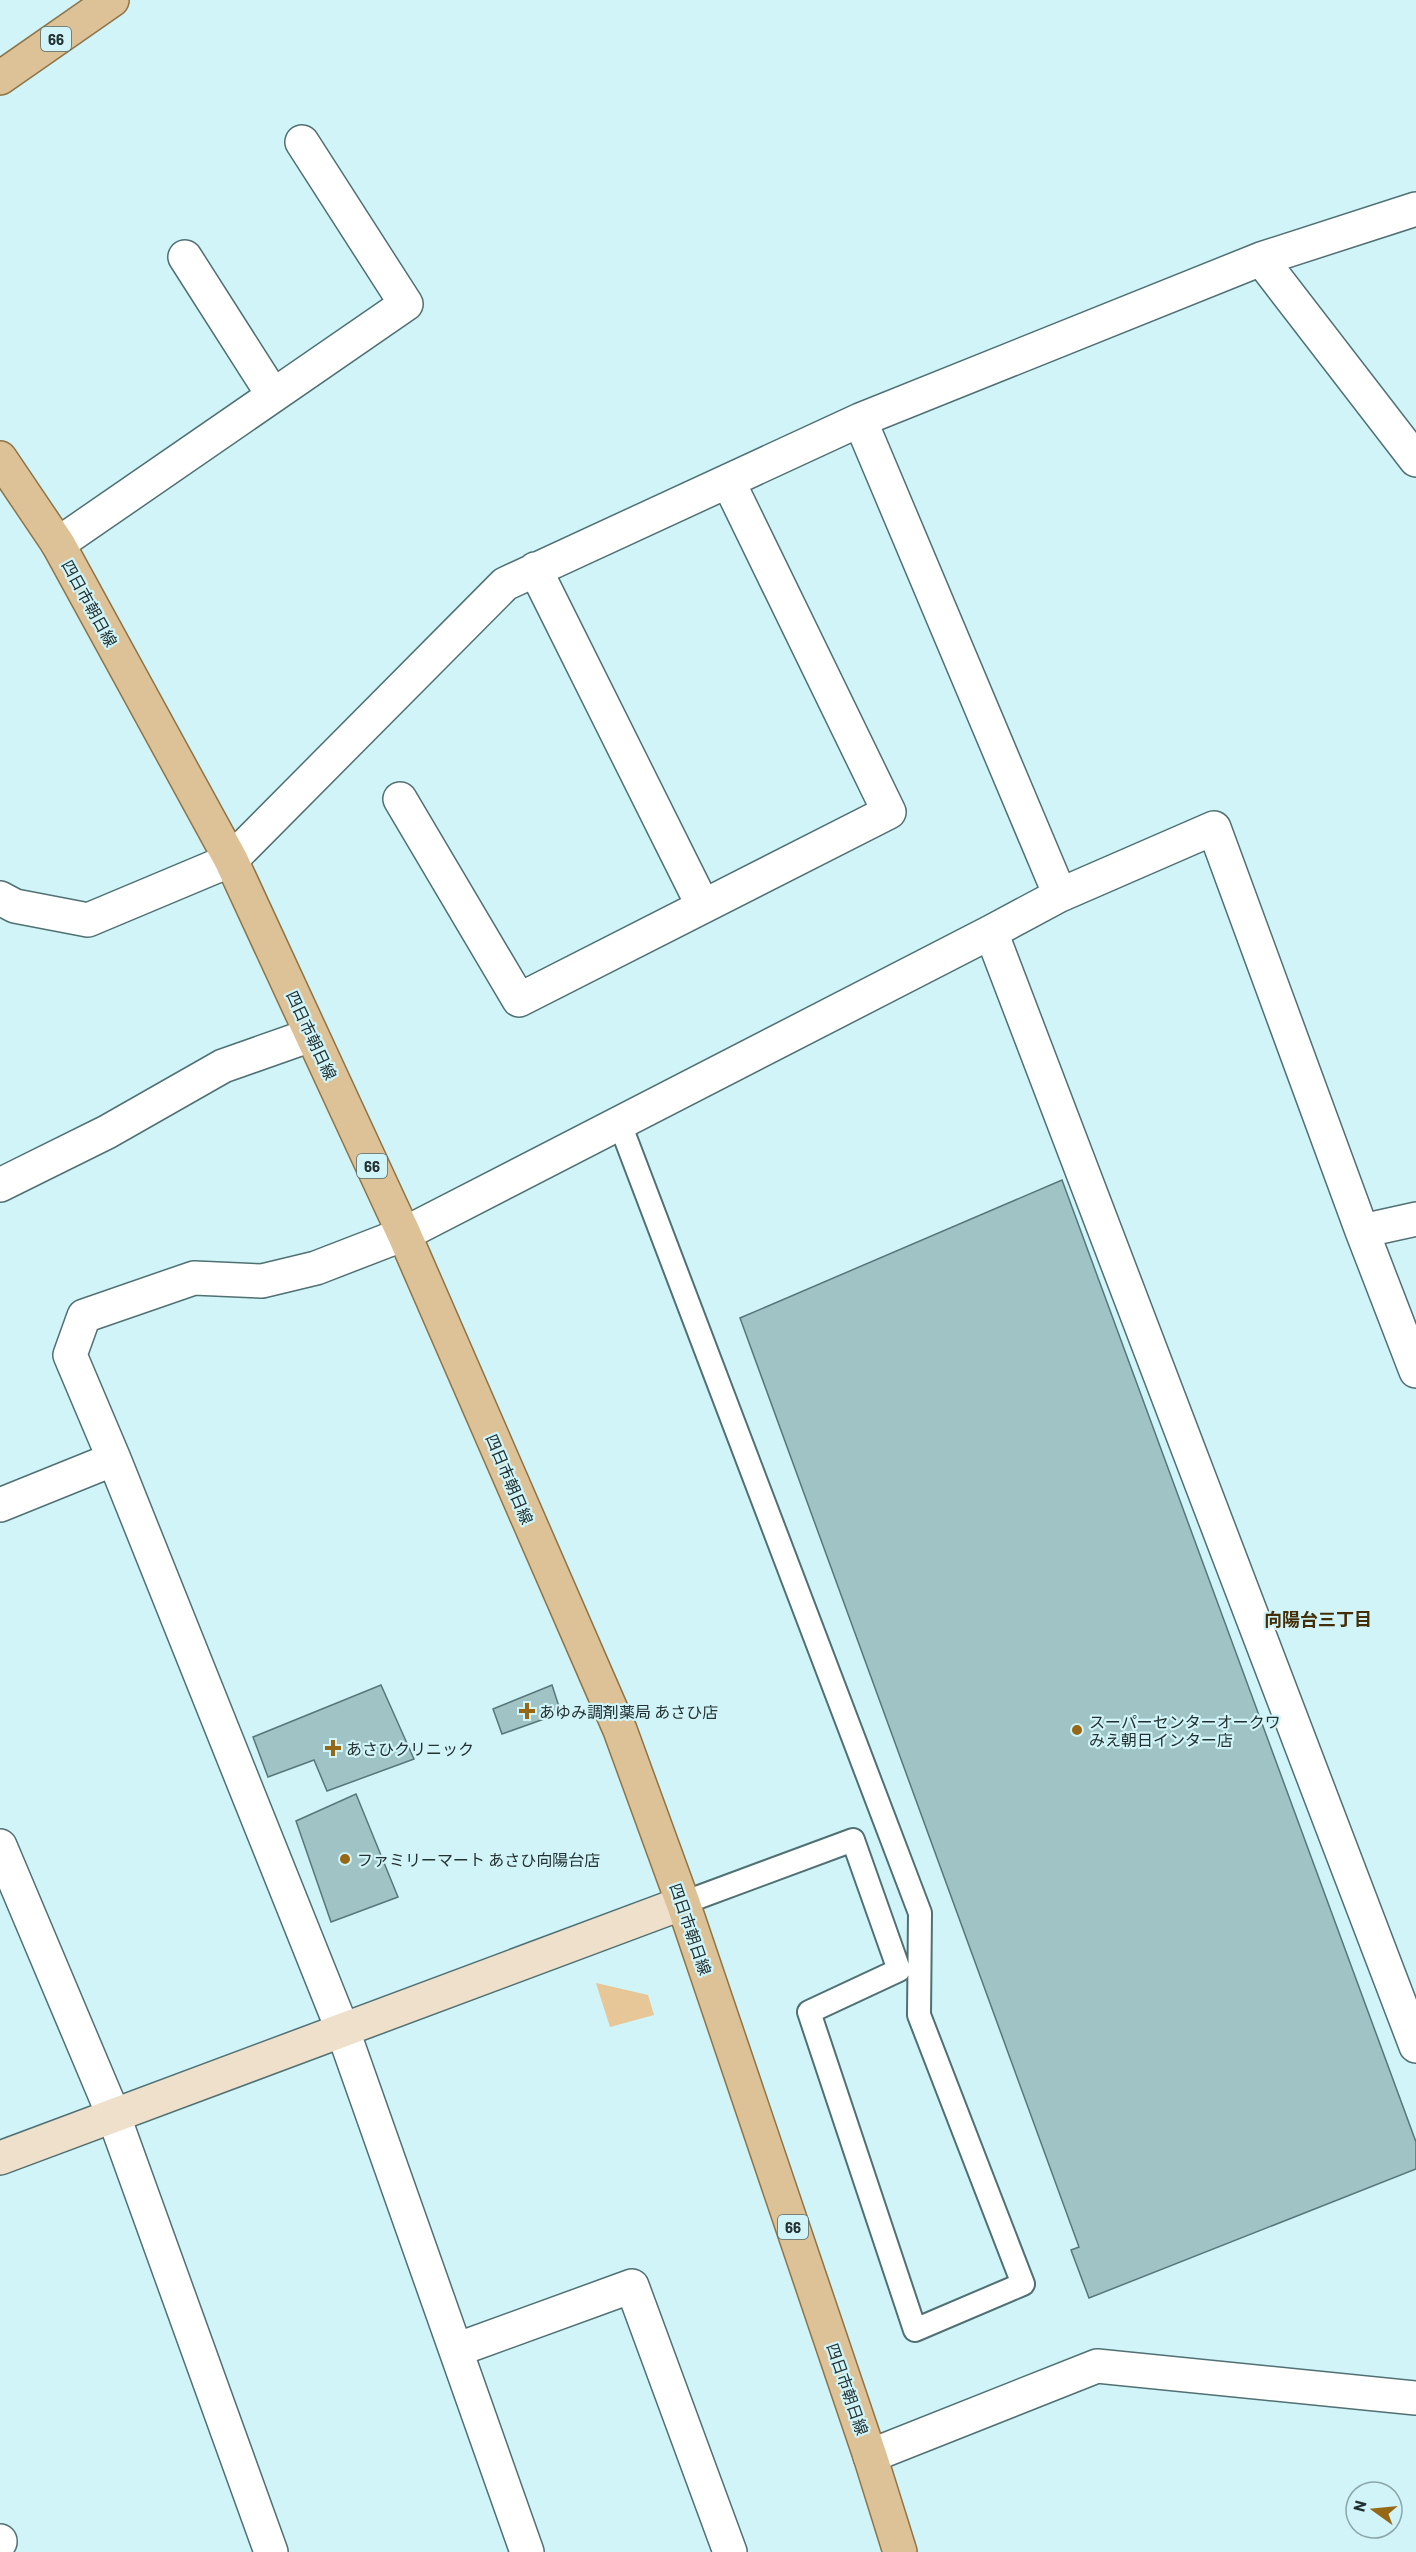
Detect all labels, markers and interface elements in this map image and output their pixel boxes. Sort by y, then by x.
road number: 66 [41,27,71,51]
street label: 四日市朝日線 [58,556,122,650]
street label: 四日市朝日線 [283,987,341,1083]
road number: 66 [357,1154,387,1178]
street label: 四日市朝日線 [482,1431,538,1527]
district label: 向陽台三丁目 [1264,1608,1372,1630]
place label: あゆみ調剤薬局 あさひ店 [539,1702,718,1721]
marker: あゆみ調剤薬局 あさひ店 [520,1704,534,1718]
place label: スーパーセンターオークワ みえ朝日インター店 [1089,1712,1281,1749]
marker: スーパーセンターオークワ みえ朝日インター店 [1070,1723,1084,1737]
marker: あさひクリニック [324,1739,342,1757]
place label: あさひクリニック [346,1739,474,1758]
place label: ファミリーマート あさひ向陽台店 [357,1850,600,1869]
marker: ファミリーマート あさひ向陽台店 [338,1852,352,1866]
street label: 四日市朝日線 [666,1881,716,1977]
road number: 66 [778,2215,808,2239]
street label: 四日市朝日線 [823,2341,873,2437]
north arrow [1344,2480,1404,2540]
text: N [1348,2498,1370,2514]

